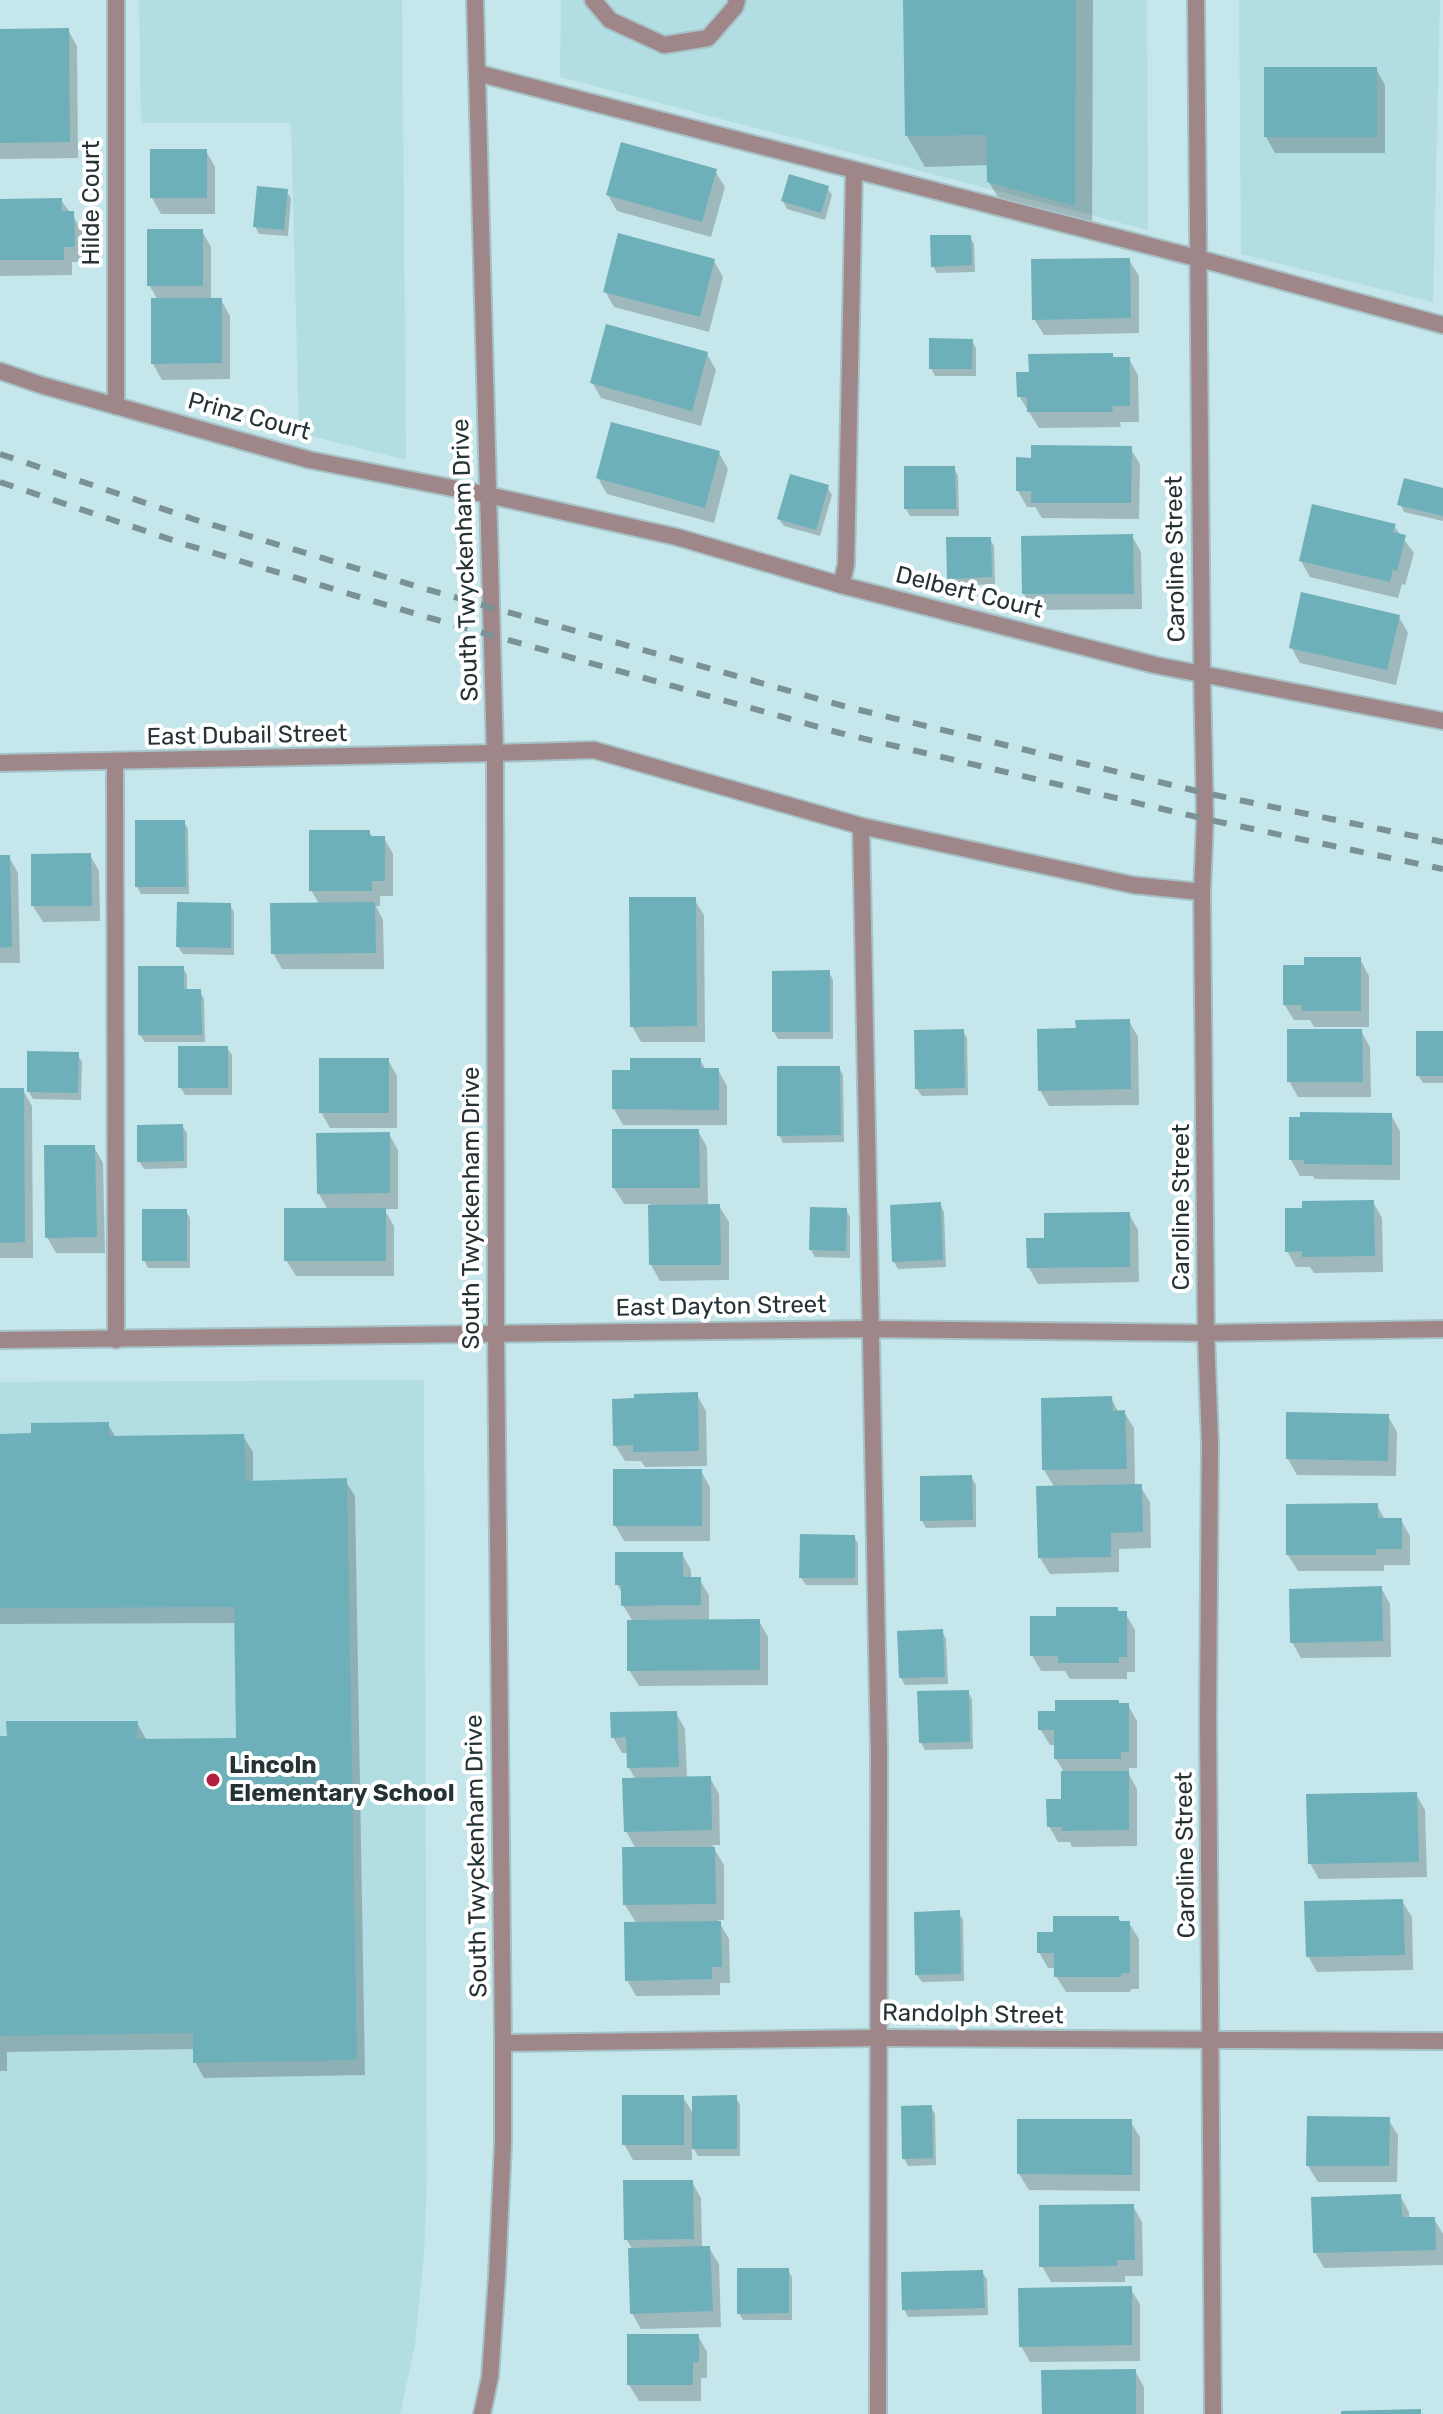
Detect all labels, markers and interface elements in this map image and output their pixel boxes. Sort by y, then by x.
street label: Hilde Court [78,140,106,266]
street label: Prinz Court [185,387,313,447]
street label: South Twyckenham Drive [447,418,485,702]
street label: Caroline Street [1160,475,1192,643]
street label: Delbert Court [892,561,1046,625]
street label: East Dubail Street [146,720,348,752]
street label: South Twyckenham Drive [458,1066,486,1350]
street label: Caroline Street [1168,1124,1196,1290]
street label: East Dayton Street [615,1291,827,1323]
street label: South Twyckenham Drive [460,1714,494,1998]
place label: Lincoln Elementary School [229,1752,455,1808]
marker: Lincoln Elementary School [204,1771,222,1789]
street label: Caroline Street [1170,1771,1202,1939]
street label: Randolph Street [882,1999,1064,2031]

